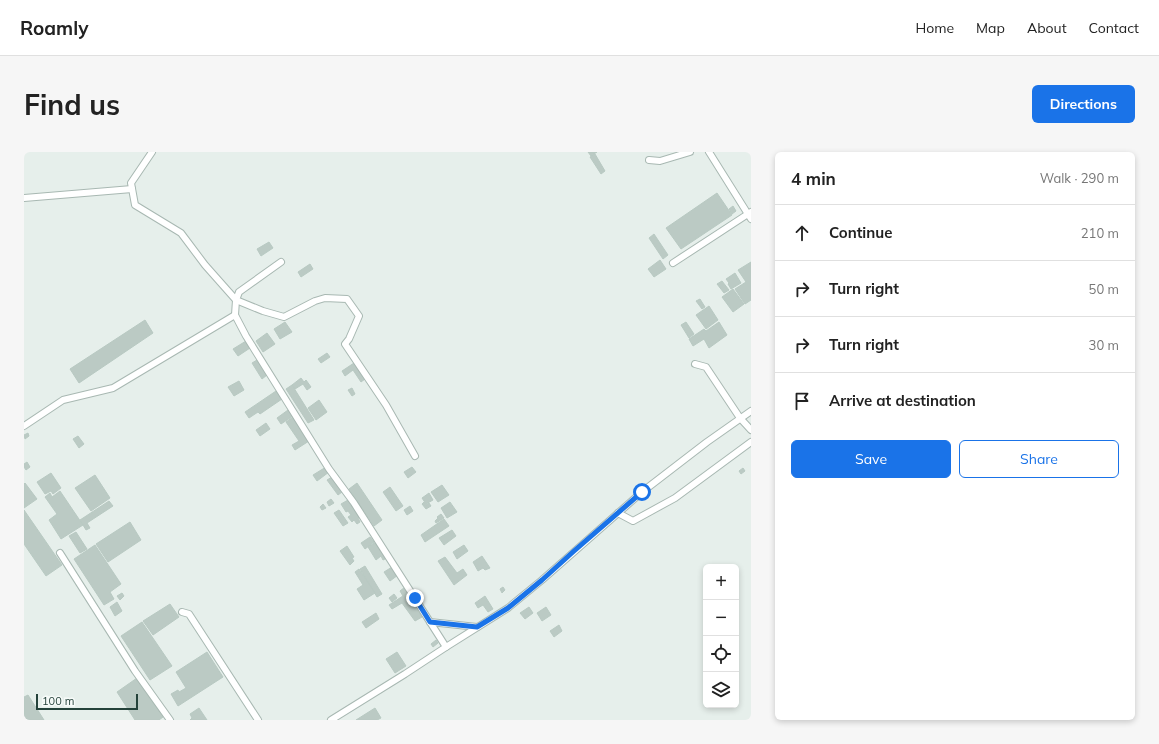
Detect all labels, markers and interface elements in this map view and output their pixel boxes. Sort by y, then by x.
text: Roamly [20,16,88,40]
text: Home [915,19,954,37]
text: Map [976,19,1005,37]
text: About [1027,19,1067,37]
text: Contact [1089,19,1139,37]
button: Directions [1032,85,1135,123]
text: Find us [24,87,120,122]
text: 4 min [791,168,836,189]
text: Walk · 290 m [1040,170,1119,186]
icon: ahead [791,222,813,244]
text: Continue [829,223,892,242]
text: 210 m [1081,225,1119,241]
icon: right [791,278,813,300]
text: Turn right [829,279,899,298]
text: 50 m [1089,281,1119,297]
icon: right [791,334,813,356]
text: Turn right [829,335,899,354]
text: 30 m [1089,337,1119,353]
icon: arrive [791,390,813,412]
text: Arrive at destination [829,391,976,410]
button: Save [791,440,951,478]
button: Share [959,440,1119,478]
route start [633,483,651,501]
map controls [703,564,739,708]
button: + [703,564,739,600]
route end [406,589,424,607]
button: − [703,600,739,636]
button: locate [703,636,739,672]
button: layers [703,672,739,708]
scale bar [36,692,138,711]
text: 100 m [42,694,74,708]

